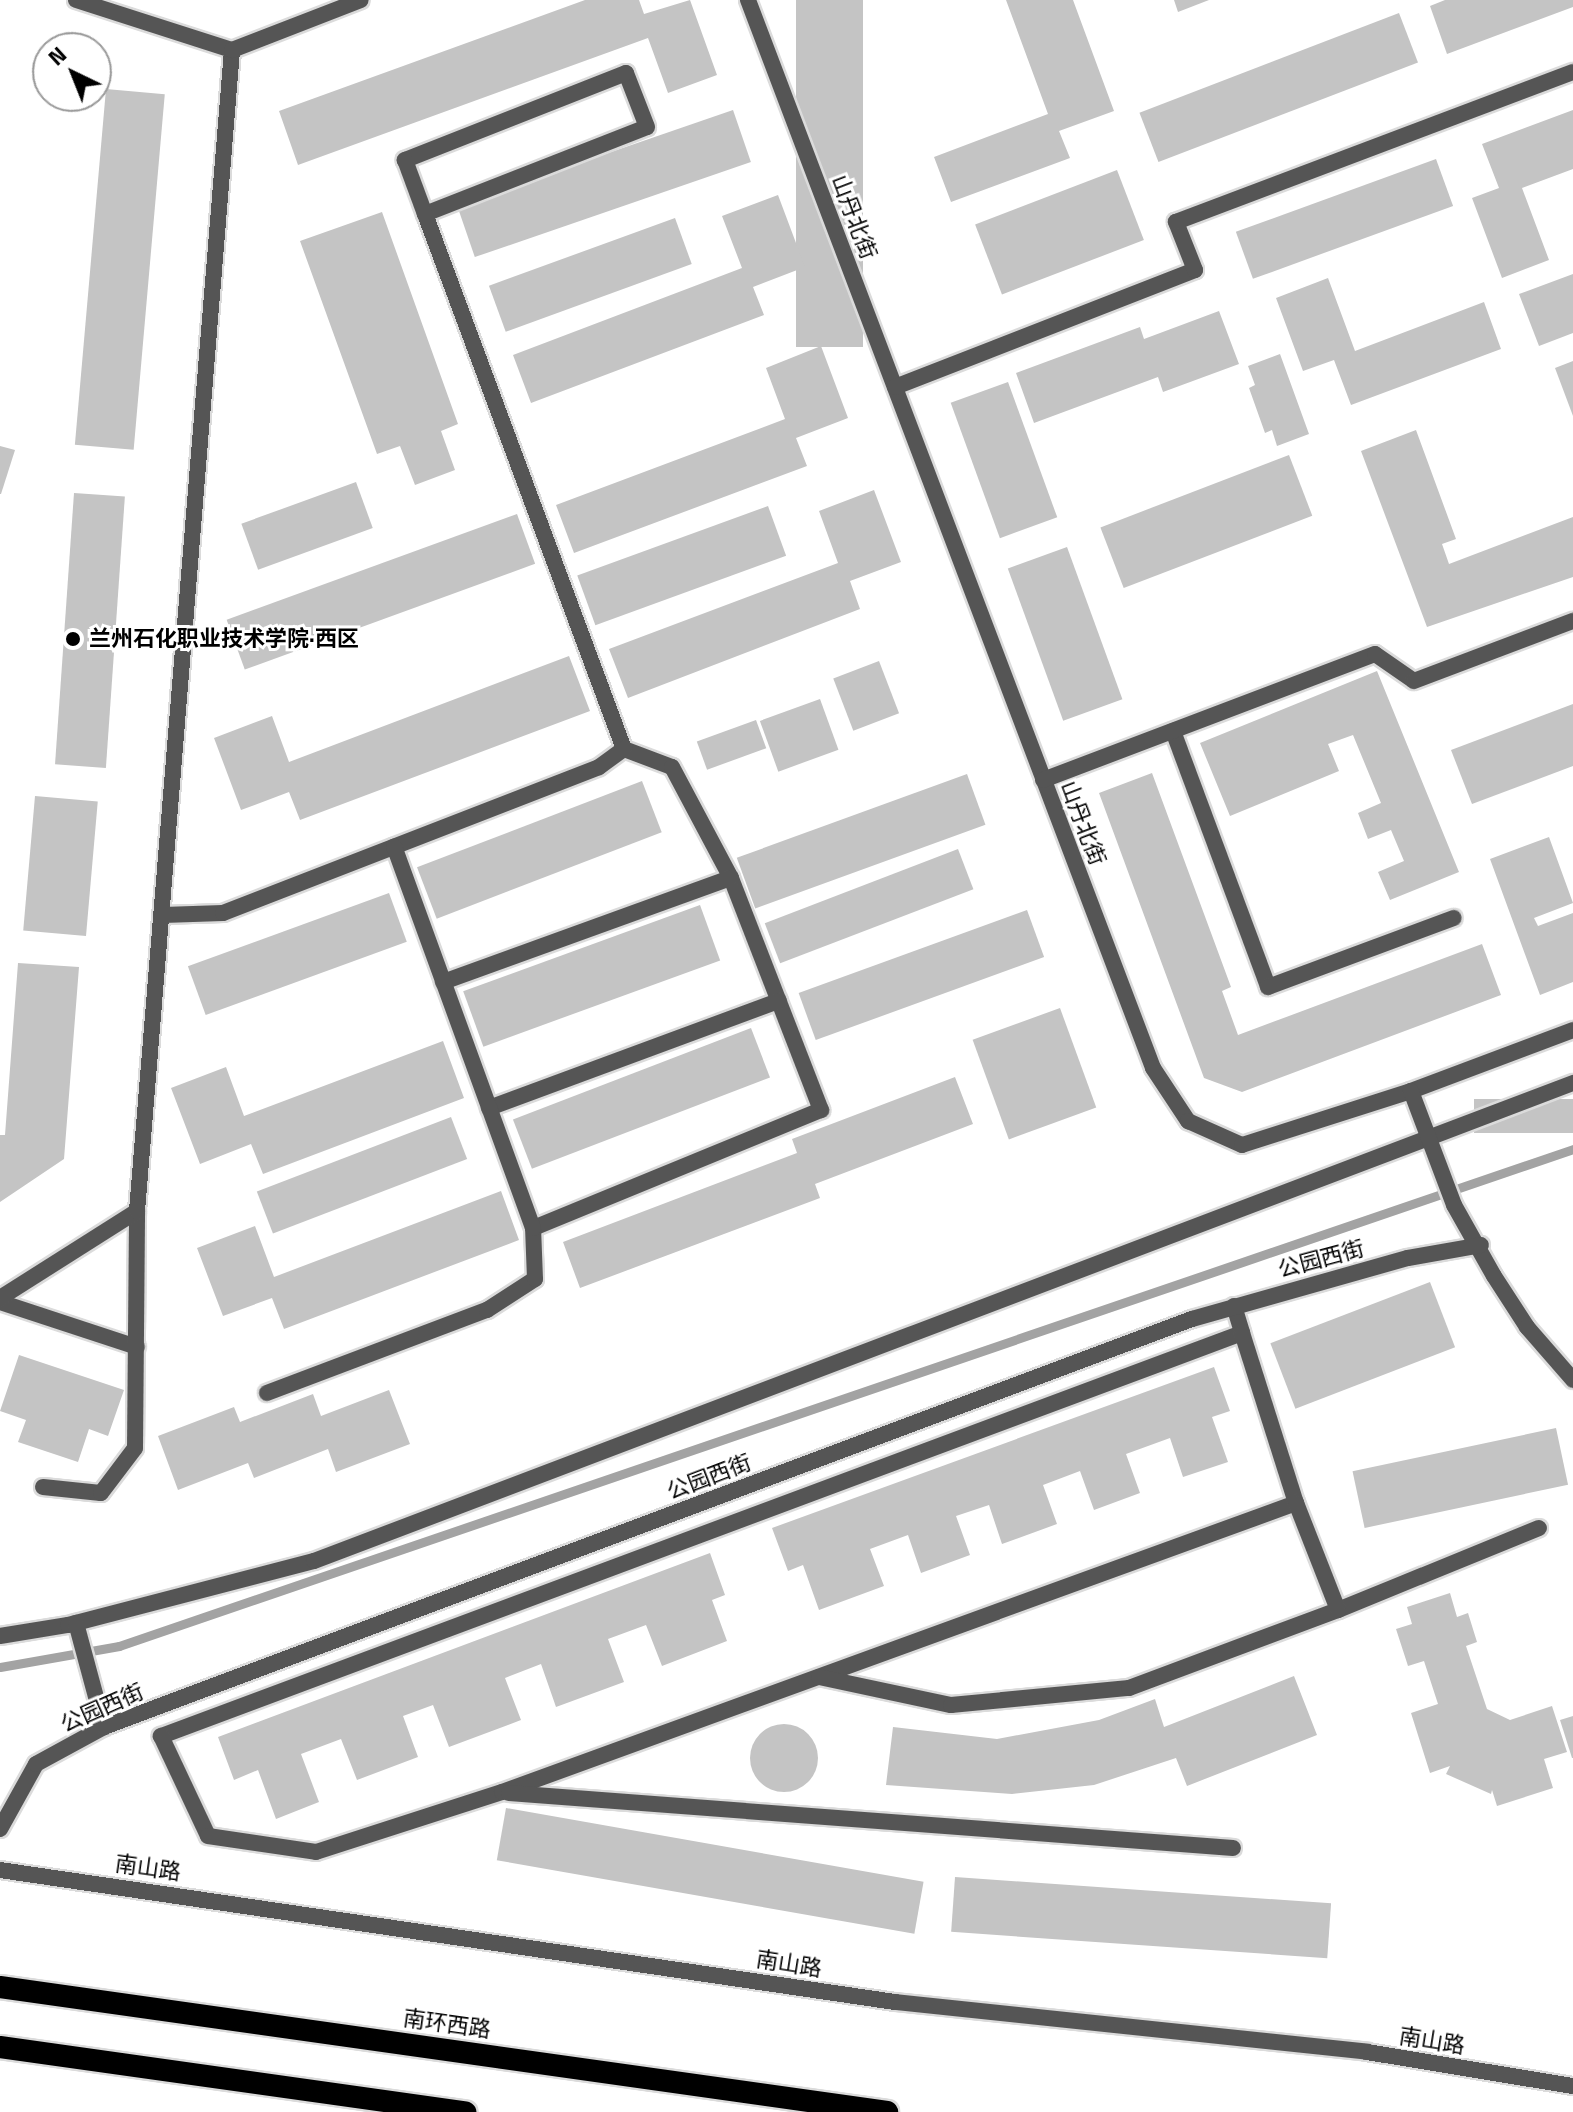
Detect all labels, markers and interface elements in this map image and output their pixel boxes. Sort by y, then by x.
north arrow [32,32,112,112]
text: N [40,38,74,74]
street label: 山丹北街 [826,171,882,263]
place label: 兰州石化职业技术学院·西区 [89,626,359,652]
marker: 兰州石化职业技术学院·西区 [64,630,82,648]
street label: 山丹北街 [1055,777,1111,869]
street label: 公园西街 [1275,1235,1367,1283]
street label: 公园西街 [663,1449,755,1505]
street label: 公园西街 [56,1678,148,1738]
street label: 南山路 [113,1850,183,1886]
street label: 南山路 [754,1946,824,1982]
street label: 南环西路 [402,2005,492,2043]
street label: 南山路 [1397,2023,1467,2059]

